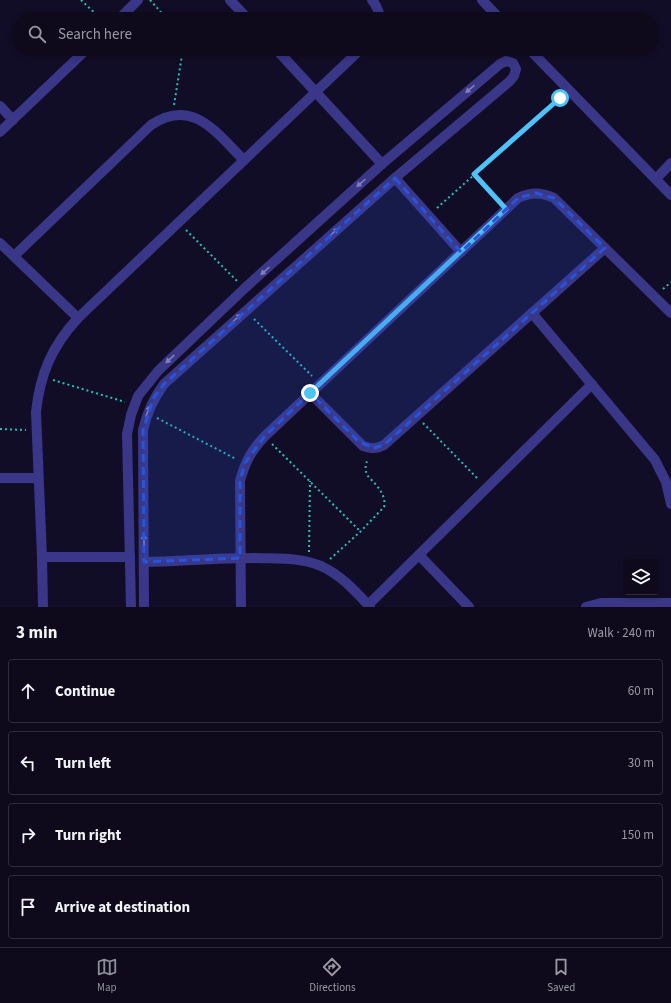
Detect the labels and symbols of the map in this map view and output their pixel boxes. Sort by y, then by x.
one-way arrow [465,85,476,94]
route start [551,89,569,107]
one-way arrow [356,179,366,188]
one-way arrow [329,227,340,236]
one-way arrow [260,266,270,275]
one-way arrow [232,314,243,323]
one-way arrow [165,354,174,363]
route end [301,384,319,402]
one-way arrow [146,404,152,416]
one-way arrow [141,533,147,546]

